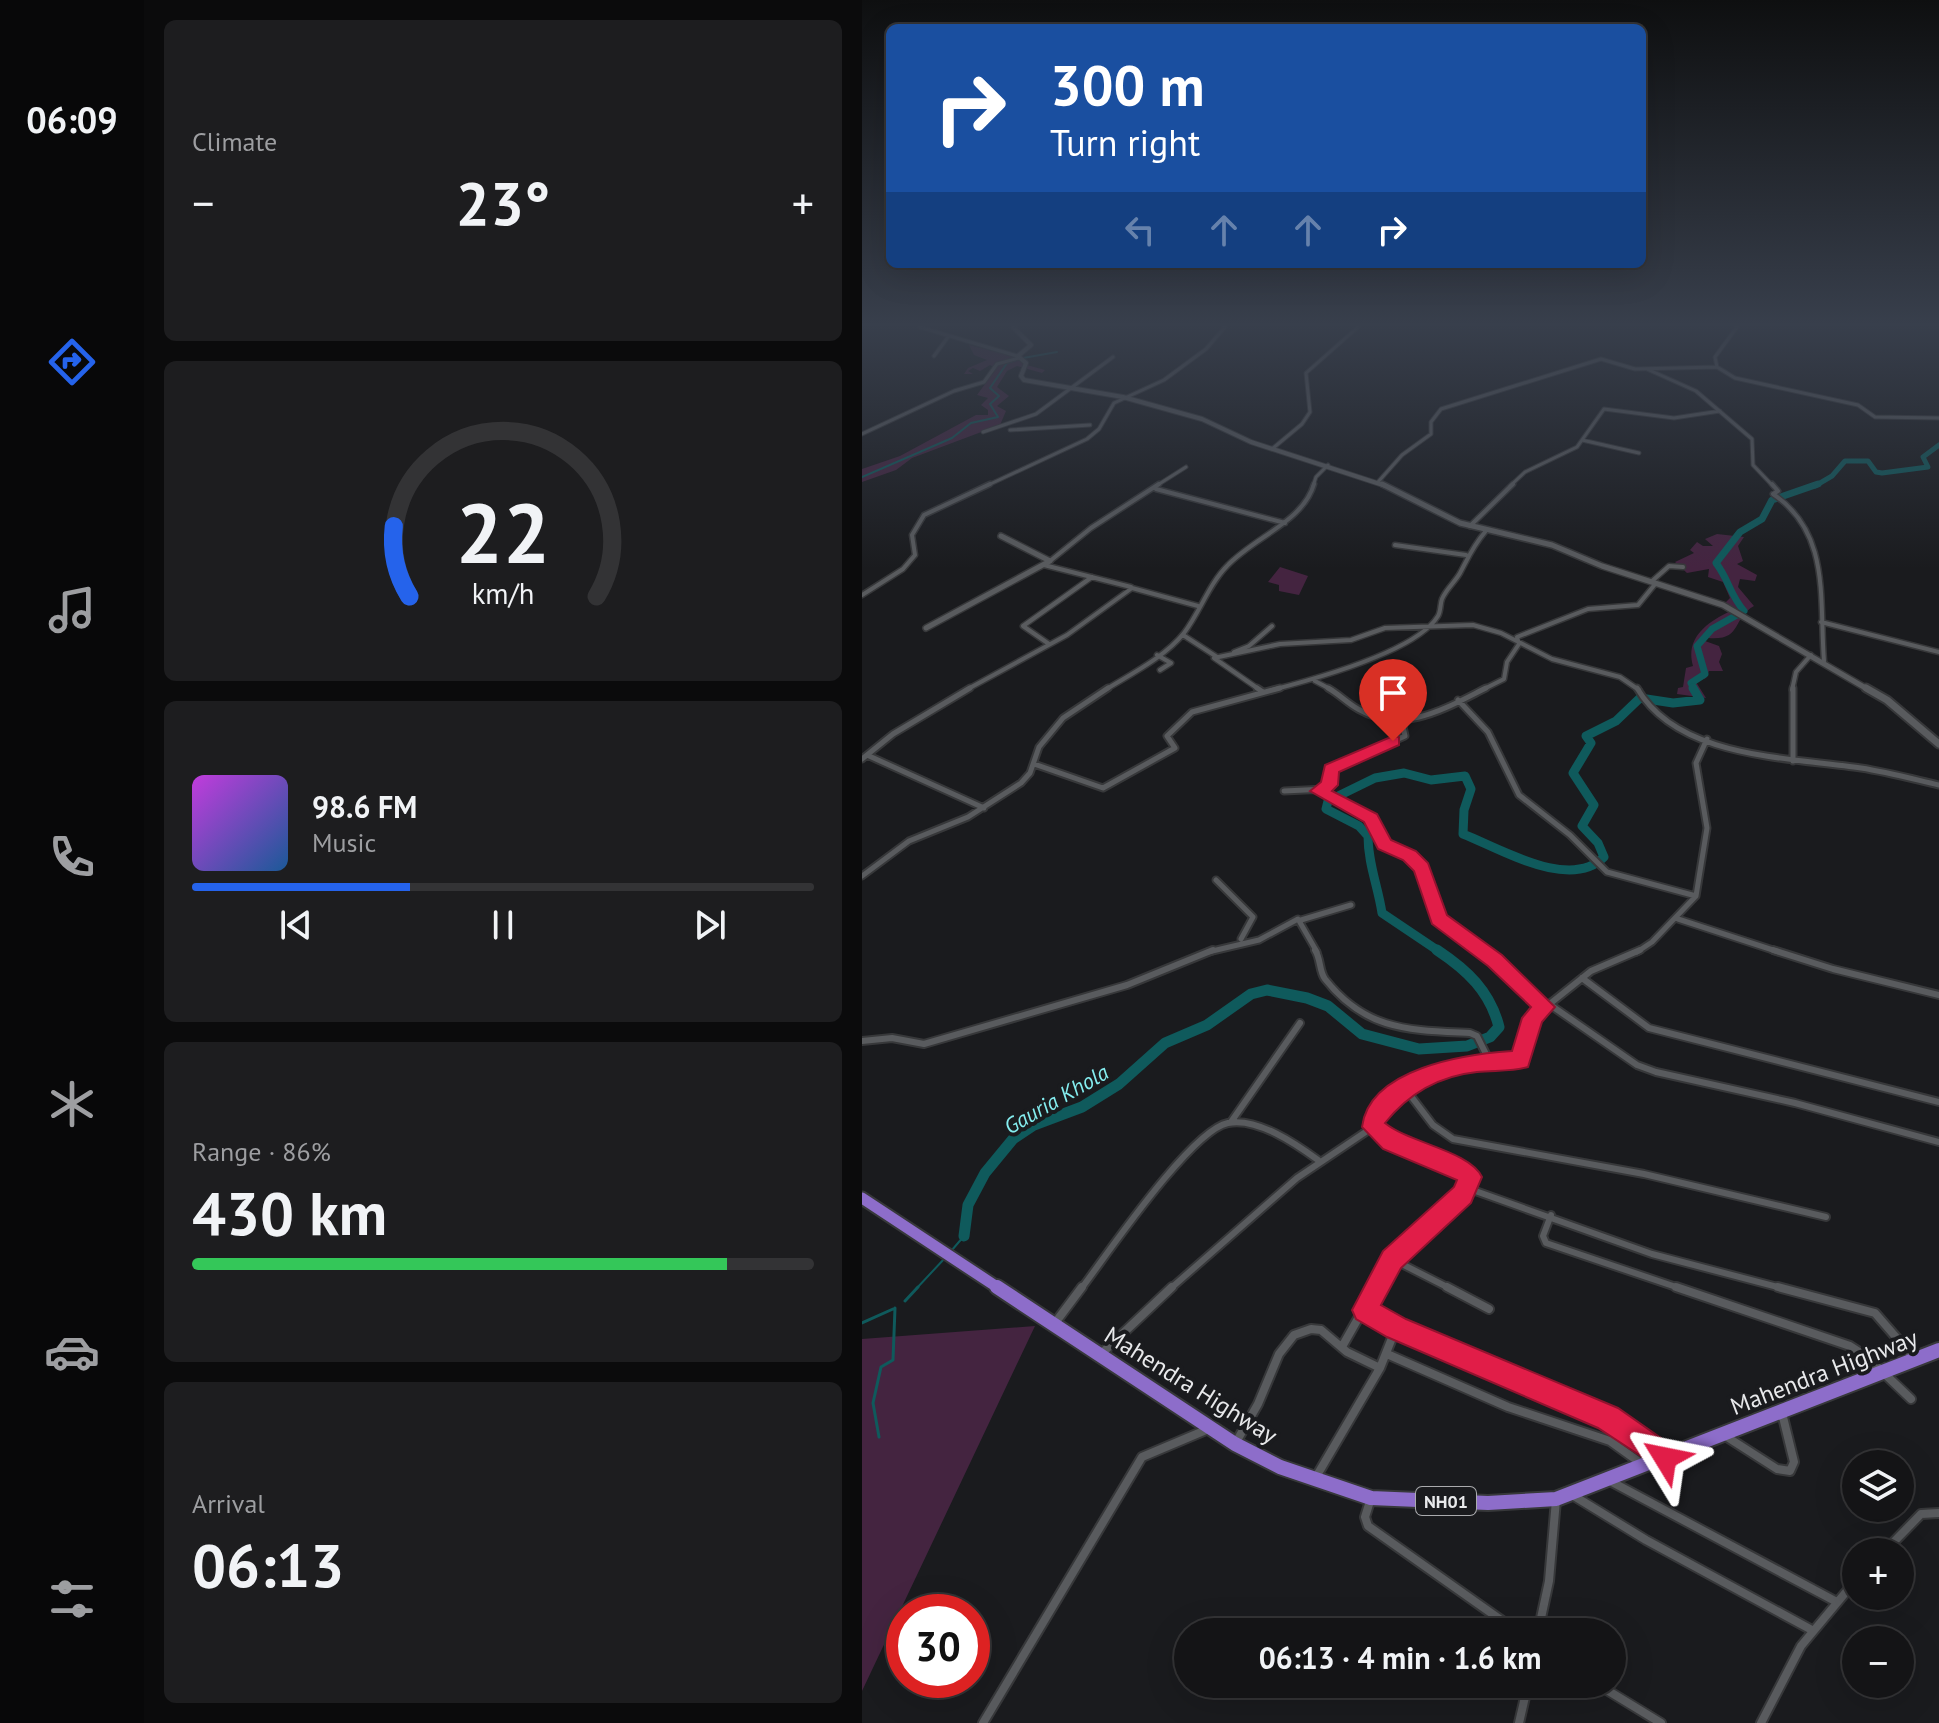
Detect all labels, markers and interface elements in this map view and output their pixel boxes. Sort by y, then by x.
text: 300 m [1050,49,1205,121]
icon: right [918,56,1022,160]
text: 06:09 [26,96,118,143]
text: Turn right [1050,119,1200,166]
text: Climate [192,125,277,158]
text: 23° [456,164,550,242]
text: − [192,174,214,231]
text: + [792,174,814,231]
icon: left [1118,208,1162,252]
icon: ahead [1202,208,1246,252]
icon: ahead [1286,208,1330,252]
icon: right [1370,208,1414,252]
icon: directions [44,334,100,390]
text: 22 [456,477,550,585]
text: km/h [472,575,534,612]
icon: music [44,582,100,638]
pin [1359,659,1427,741]
icon: arrive [1371,671,1415,715]
text: 98.6 FM [312,787,417,826]
text: Music [312,826,376,859]
icon: phone [44,829,100,885]
icon: previous [274,903,318,947]
icon: pause [481,903,525,947]
icon: next [688,903,732,947]
water label: Gauria Khola [999,1058,1114,1140]
icon: climate [44,1076,100,1132]
text: Range · 86% [192,1135,331,1168]
text: 430 km [192,1174,387,1252]
street label: Mahendra Highway [1099,1319,1283,1451]
street label: Mahendra Highway [1726,1322,1922,1422]
icon: car [44,1324,100,1380]
position arrow [1623,1416,1707,1500]
map controls [1842,1450,1914,1698]
button: layers [1842,1450,1914,1522]
text: Arrival [192,1487,265,1520]
road number: NH01 [1416,1487,1476,1515]
text: 06:13 [192,1526,344,1604]
button: + [1842,1538,1914,1610]
icon: filters [44,1571,100,1627]
speed limit sign: 30 [886,1594,990,1698]
button: − [1842,1626,1914,1698]
text: 06:13 · 4 min · 1.6 km [1259,1638,1541,1677]

